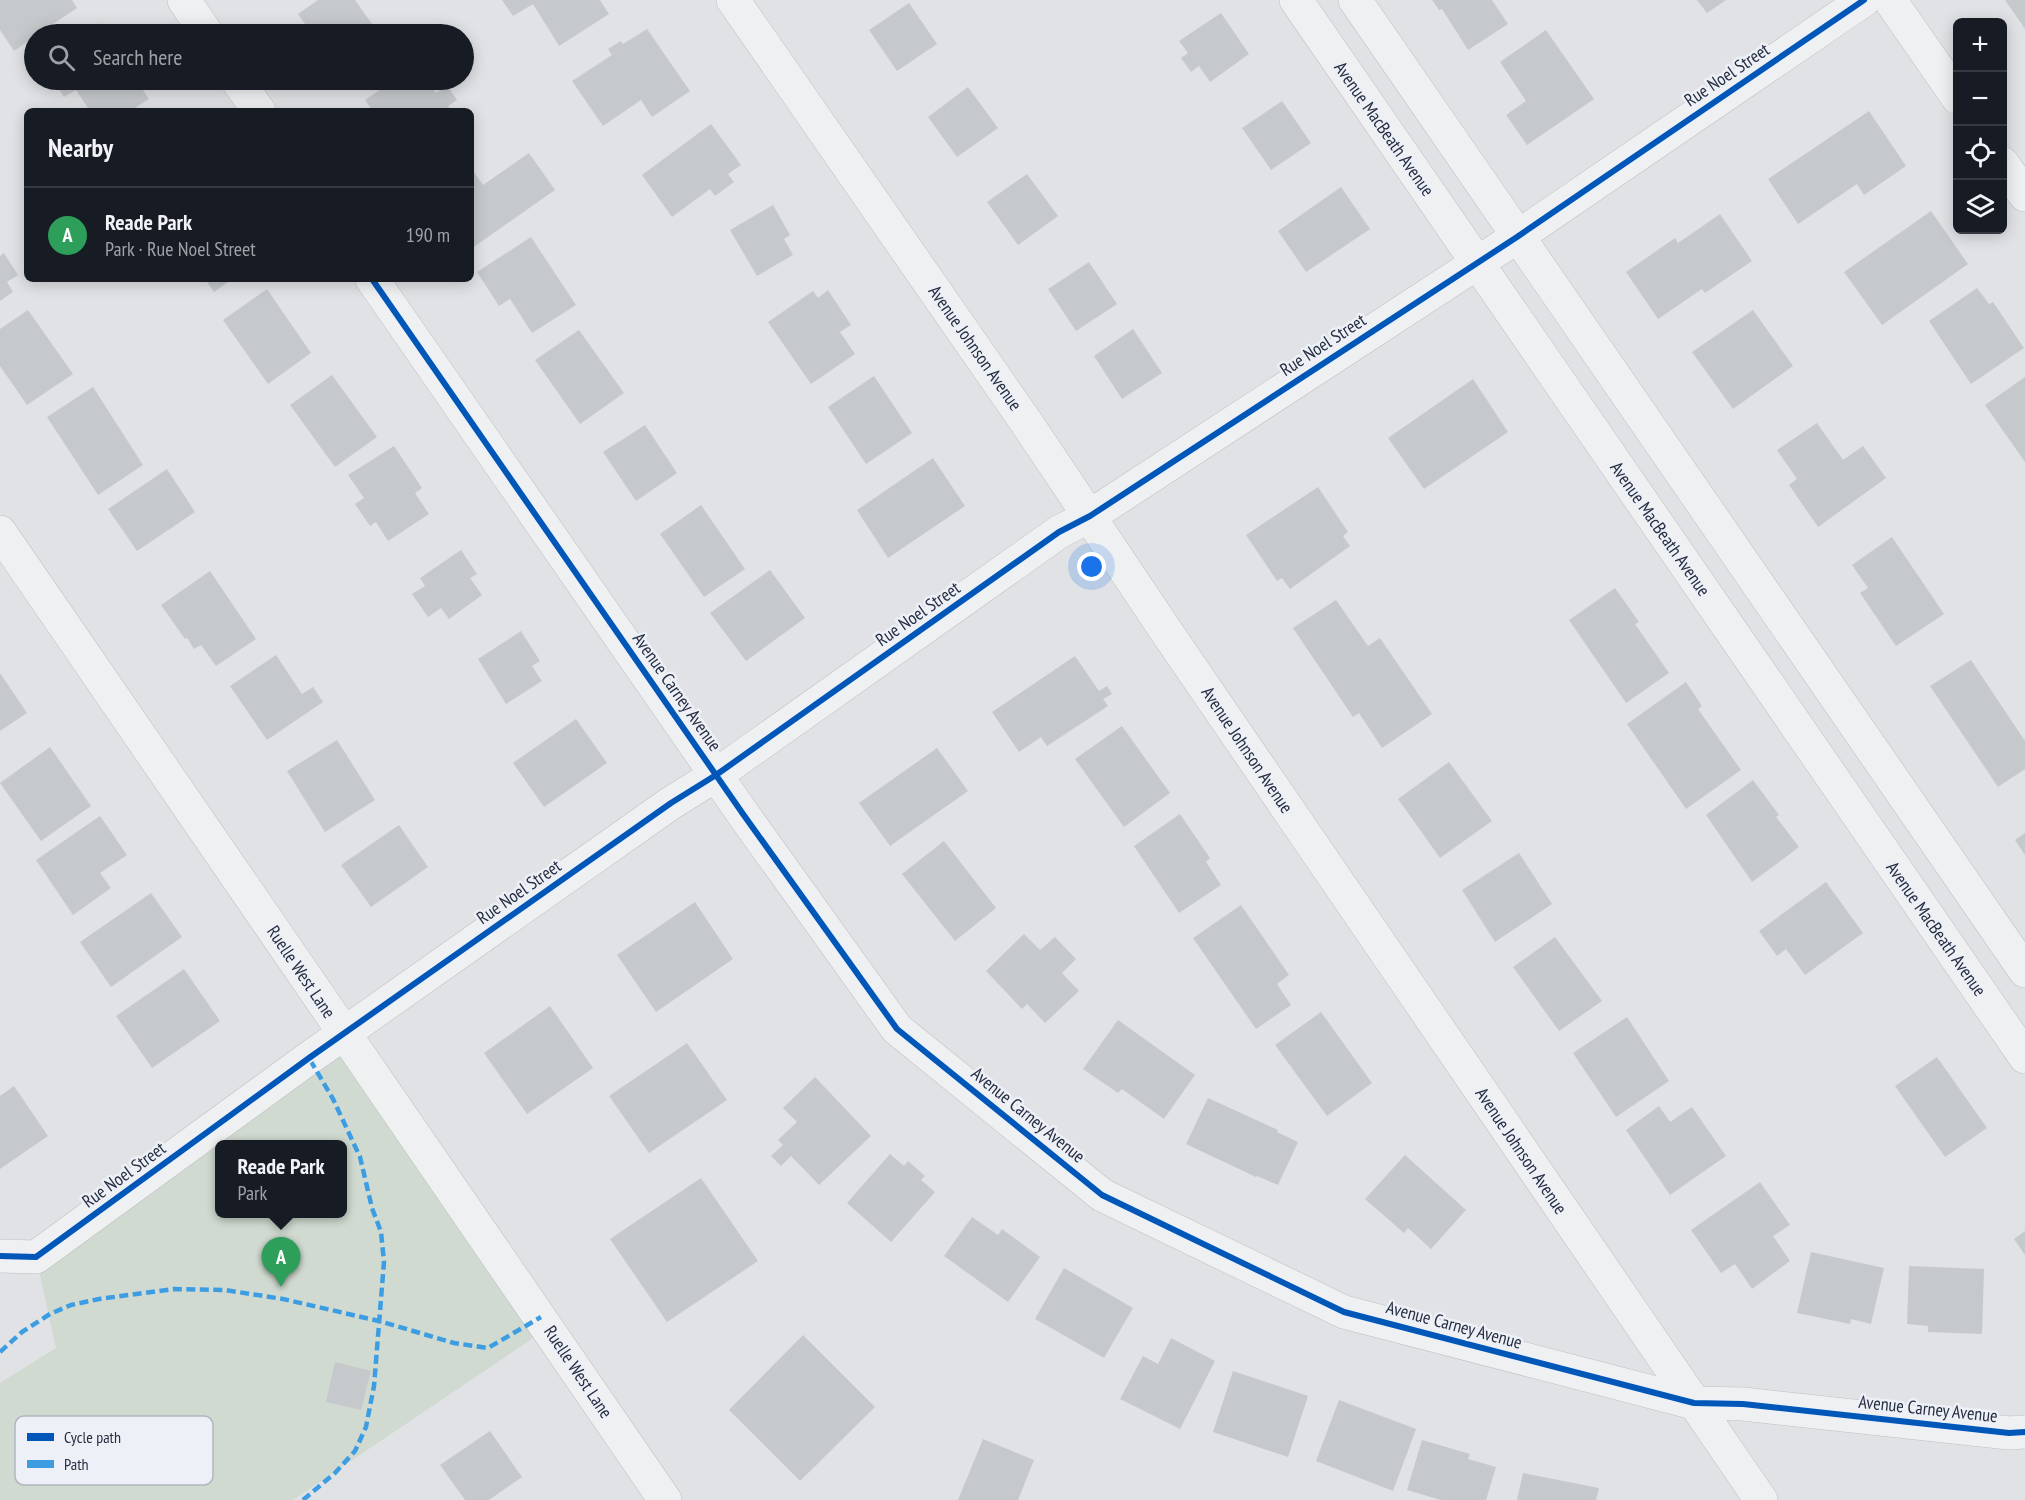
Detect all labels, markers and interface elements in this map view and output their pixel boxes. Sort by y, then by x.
map controls [1953,18,2007,234]
button: + [1953,18,2007,72]
search box [24,24,474,90]
street label: Rue Noel Street [1680,38,1774,111]
icon: search [45,41,78,74]
text: Search here [93,43,182,71]
street label: Avenue MacBeath Avenue [1329,57,1440,201]
button: − [1953,72,2007,126]
button: locate [1953,126,2007,180]
text: Nearby [48,131,113,164]
button: layers [1953,180,2007,234]
text: Reade Park [105,208,192,236]
text: A [62,222,73,248]
text: 190 m [406,222,450,248]
text: Park · Rue Noel Street [105,236,256,262]
street label: Avenue Johnson Avenue [924,281,1027,415]
street label: Rue Noel Street [1275,308,1370,381]
street label: Avenue MacBeath Avenue [1605,457,1716,601]
your location [1077,552,1106,581]
street label: Rue Noel Street [871,576,964,651]
street label: Avenue Carney Avenue [628,628,727,755]
street label: Avenue Johnson Avenue [1197,682,1298,817]
street label: Rue Noel Street [472,854,565,929]
street label: Avenue MacBeath Avenue [1881,857,1992,1001]
street label: Ruelle West Lane [262,921,341,1022]
street label: Avenue Carney Avenue [967,1062,1090,1167]
street label: Avenue Johnson Avenue [1471,1083,1572,1218]
street label: Rue Noel Street [77,1137,170,1213]
popup [215,1140,347,1218]
text: Reade Park [238,1152,325,1180]
text: Park [238,1180,267,1206]
pin: A [262,1238,300,1287]
street label: Avenue Carney Avenue [1384,1295,1525,1354]
street label: Ruelle West Lane [539,1321,618,1422]
street label: Avenue Carney Avenue [1857,1390,1999,1427]
legend [15,1416,213,1485]
text: Cycle path [64,1427,121,1447]
text: Path [64,1454,89,1474]

